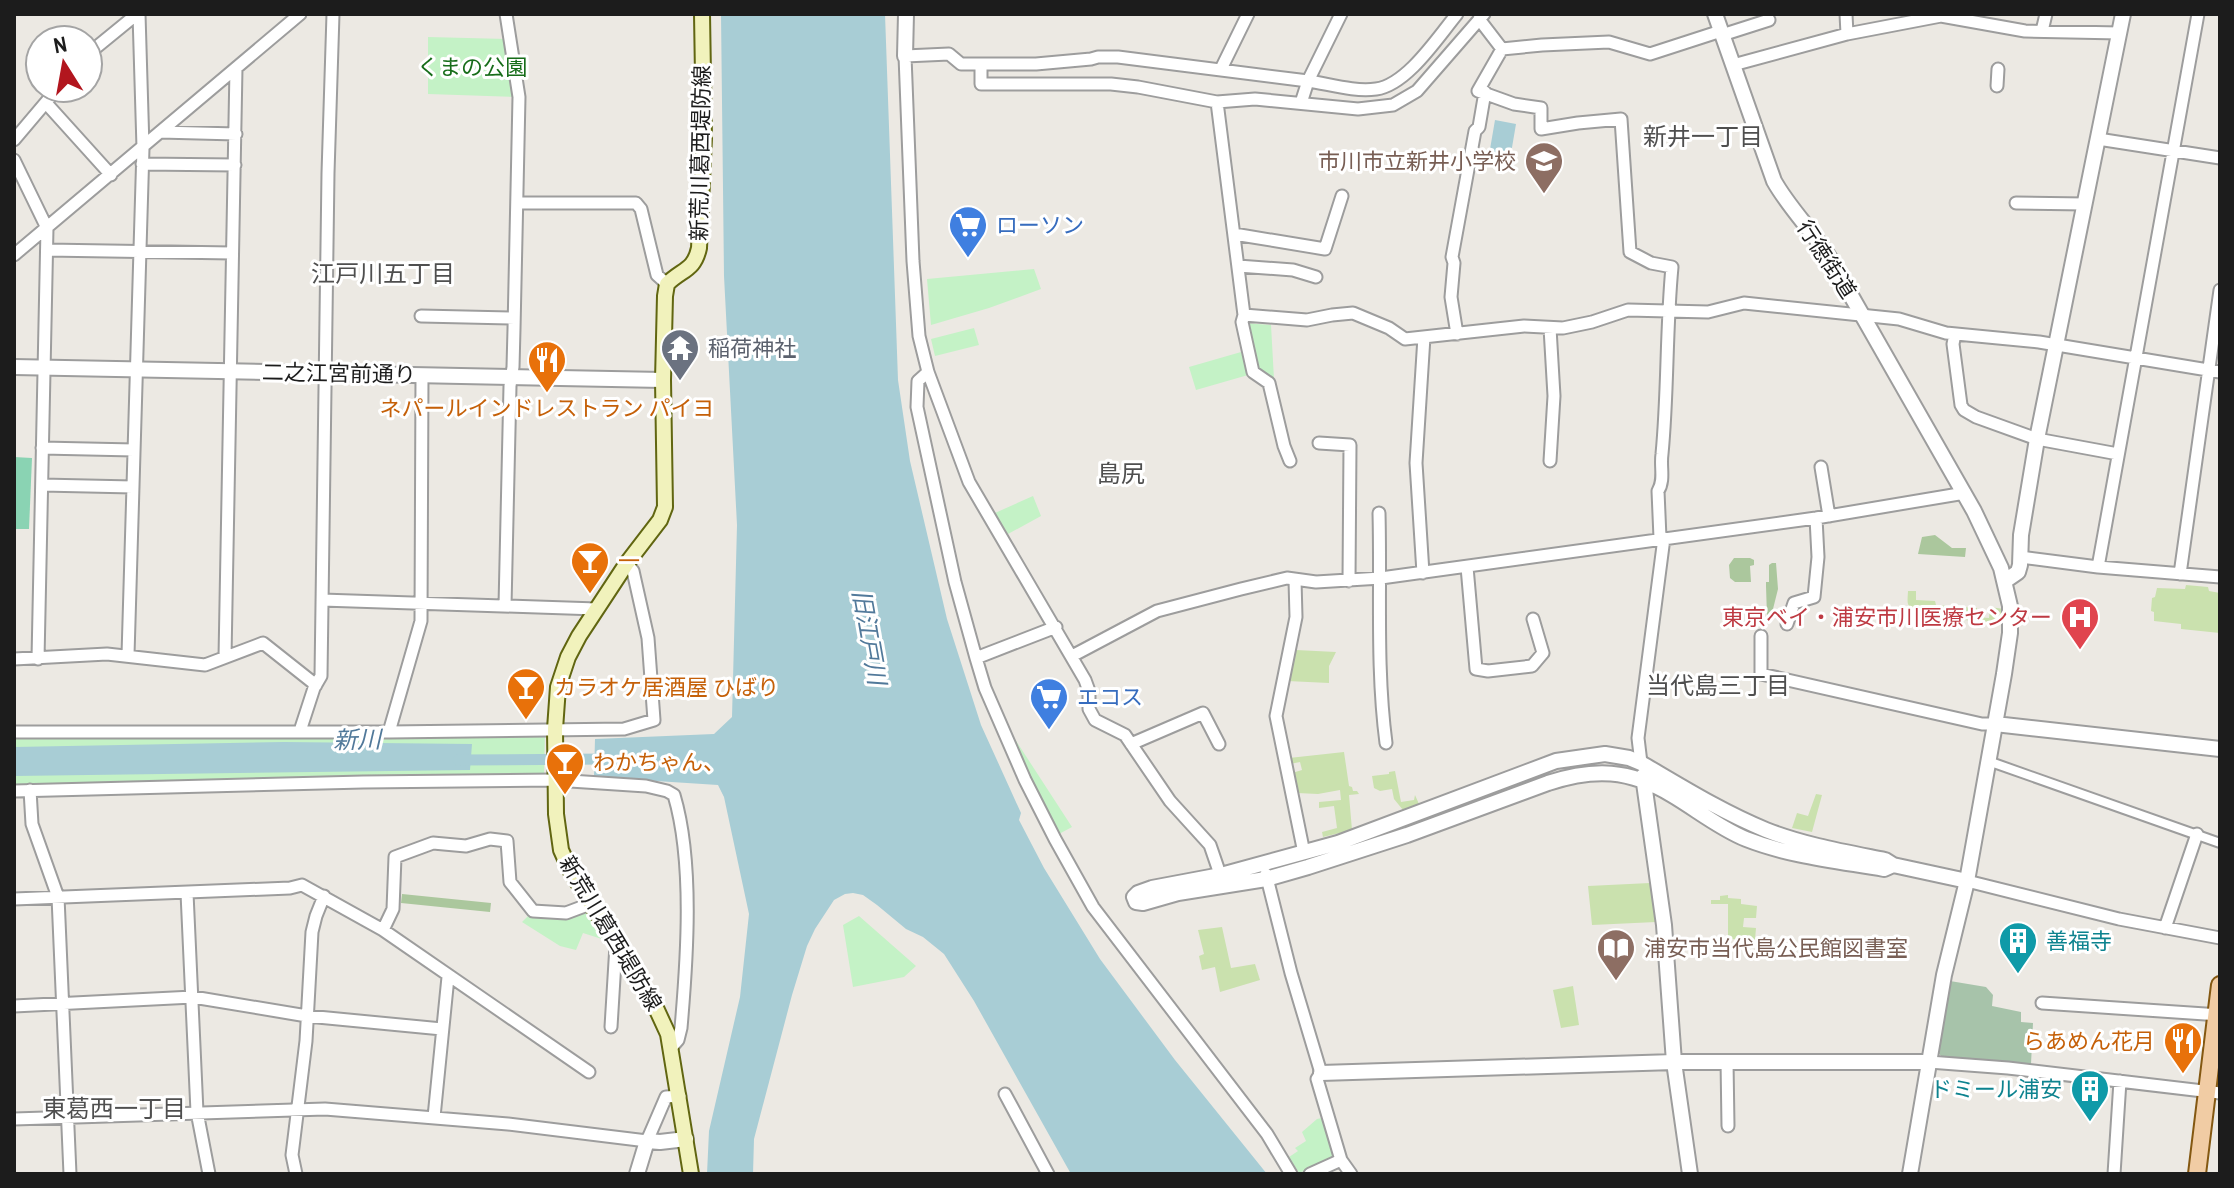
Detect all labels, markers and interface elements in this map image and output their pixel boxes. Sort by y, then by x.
north arrow [24,24,104,104]
text: N [51,28,69,60]
park label: くまの公園 [417,52,527,82]
street label: 新荒川葛西堤防線 [683,65,717,241]
district label: 新井一丁目 [1643,120,1763,152]
school or university icon: 市川市立新井小学校 [1523,140,1565,195]
place label: 市川市立新井小学校 [1318,146,1516,176]
supermarket icon: ローソン [947,204,989,259]
place label: ローソン [996,210,1084,240]
street label: 行徳街道 [1790,214,1864,304]
district label: 江戸川五丁目 [311,257,455,289]
temple icon: 稲荷神社 [659,327,701,382]
place label: 稲荷神社 [708,333,796,363]
restaurant icon: ネパールインドレストラン パイヨ [526,339,568,394]
street label: 二之江宮前通り [262,357,416,389]
place label: ネパールインドレストラン パイヨ [379,393,715,423]
district label: 島尻 [1097,457,1145,489]
bar icon: 一 [569,540,611,595]
place label: 一 [618,546,640,576]
water label: 旧江戸川 [846,587,895,690]
hospital icon: 東京ベイ・浦安市川医療センター [2059,596,2101,651]
place label: 東京ベイ・浦安市川医療センター [1722,602,2052,632]
bar icon: カラオケ居酒屋 ひばり [505,666,547,721]
district label: 当代島三丁目 [1646,669,1790,701]
place label: カラオケ居酒屋 ひばり [554,672,779,702]
supermarket icon: エコス [1028,676,1070,731]
place label: エコス [1077,682,1143,712]
water label: 新川 [333,723,384,755]
bar icon: わかちゃん、 [544,741,586,796]
place label: わかちゃん、 [593,747,725,777]
street label: 新荒川葛西堤防線 [553,850,669,1016]
building icon: 善福寺 [1997,920,2039,975]
place label: 善福寺 [2046,926,2112,956]
library icon: 浦安市当代島公民館図書室 [1595,927,1637,982]
place label: 浦安市当代島公民館図書室 [1644,933,1908,963]
restaurant icon: らあめん花月 [2162,1020,2204,1075]
place label: らあめん花月 [2023,1026,2155,1056]
building icon: ドミール浦安 [2069,1068,2111,1123]
place label: ドミール浦安 [1930,1074,2062,1104]
district label: 東葛西一丁目 [42,1092,186,1124]

